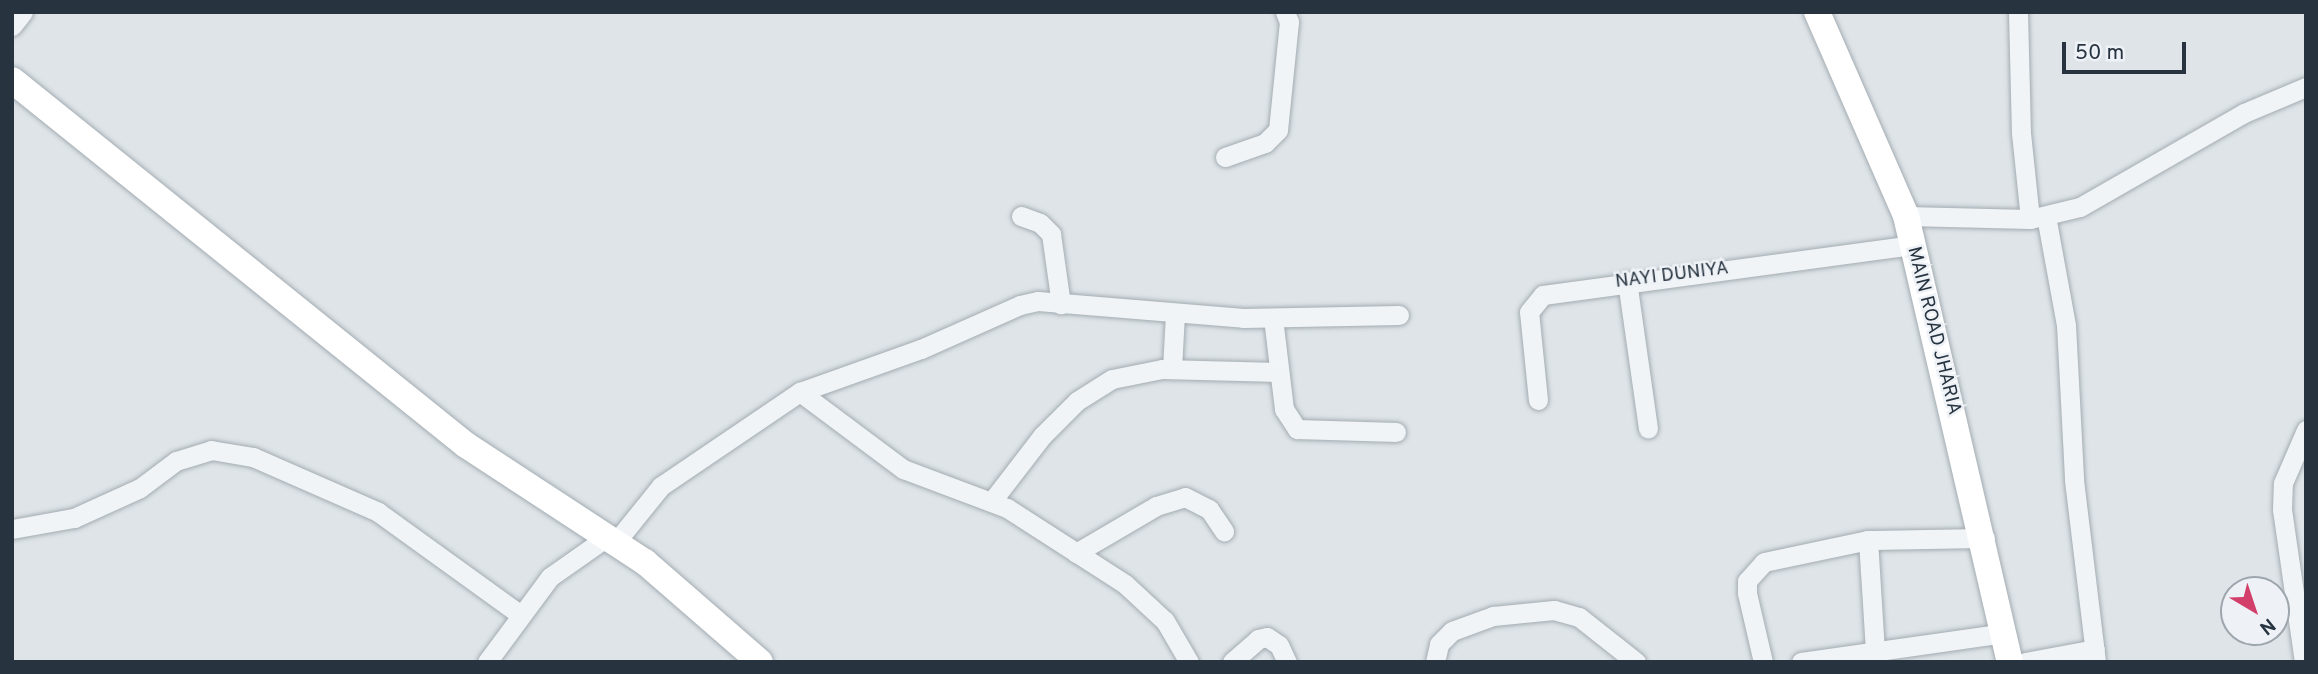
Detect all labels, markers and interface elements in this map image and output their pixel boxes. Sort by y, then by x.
scale bar [2066,28,2190,72]
text: 50 m [2075,40,2124,67]
street label: MAIN ROAD JHARIA [1901,245,1965,417]
street label: NAYI DUNIYA [1614,258,1730,294]
north arrow [2220,576,2290,646]
text: N [2254,612,2280,639]

